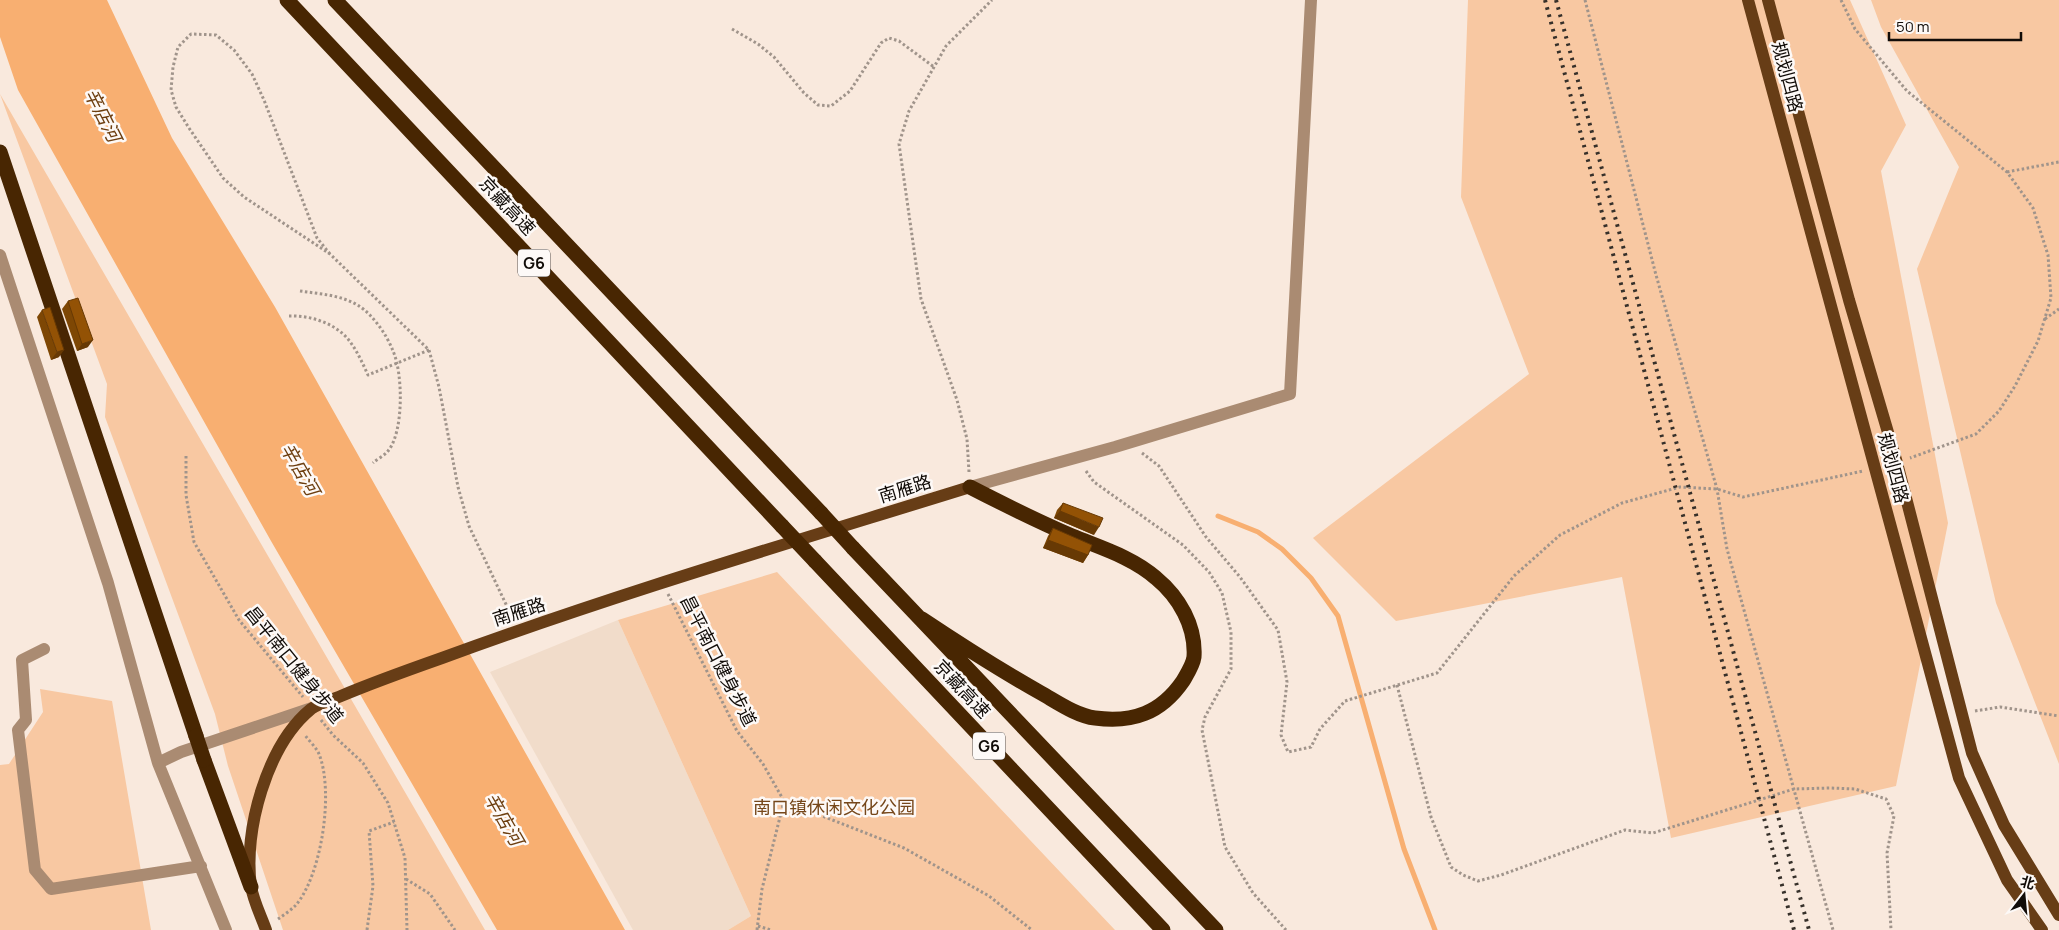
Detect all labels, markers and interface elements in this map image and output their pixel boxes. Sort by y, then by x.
scale bar [1889,10,2022,42]
text: 50 m [1896,16,1930,37]
street label: 规划四路 [1767,39,1809,115]
water label: 辛店河 [78,84,129,150]
street label: 京藏高速 [474,171,541,240]
road number: G6 [518,250,550,276]
street label: 规划四路 [1873,430,1915,506]
water label: 辛店河 [274,438,328,504]
street label: 南雁路 [875,469,934,507]
street label: 南雁路 [489,591,548,631]
street label: 昌平南口健身步道 [676,591,762,730]
street label: 昌平南口健身步道 [240,601,349,728]
street label: 京藏高速 [929,654,996,723]
road number: G6 [973,732,1005,759]
water label: 辛店河 [478,788,532,854]
park label: 南口镇休闲文化公园 [753,795,915,819]
north arrow [1999,870,2049,920]
text: 北 [2018,871,2037,893]

